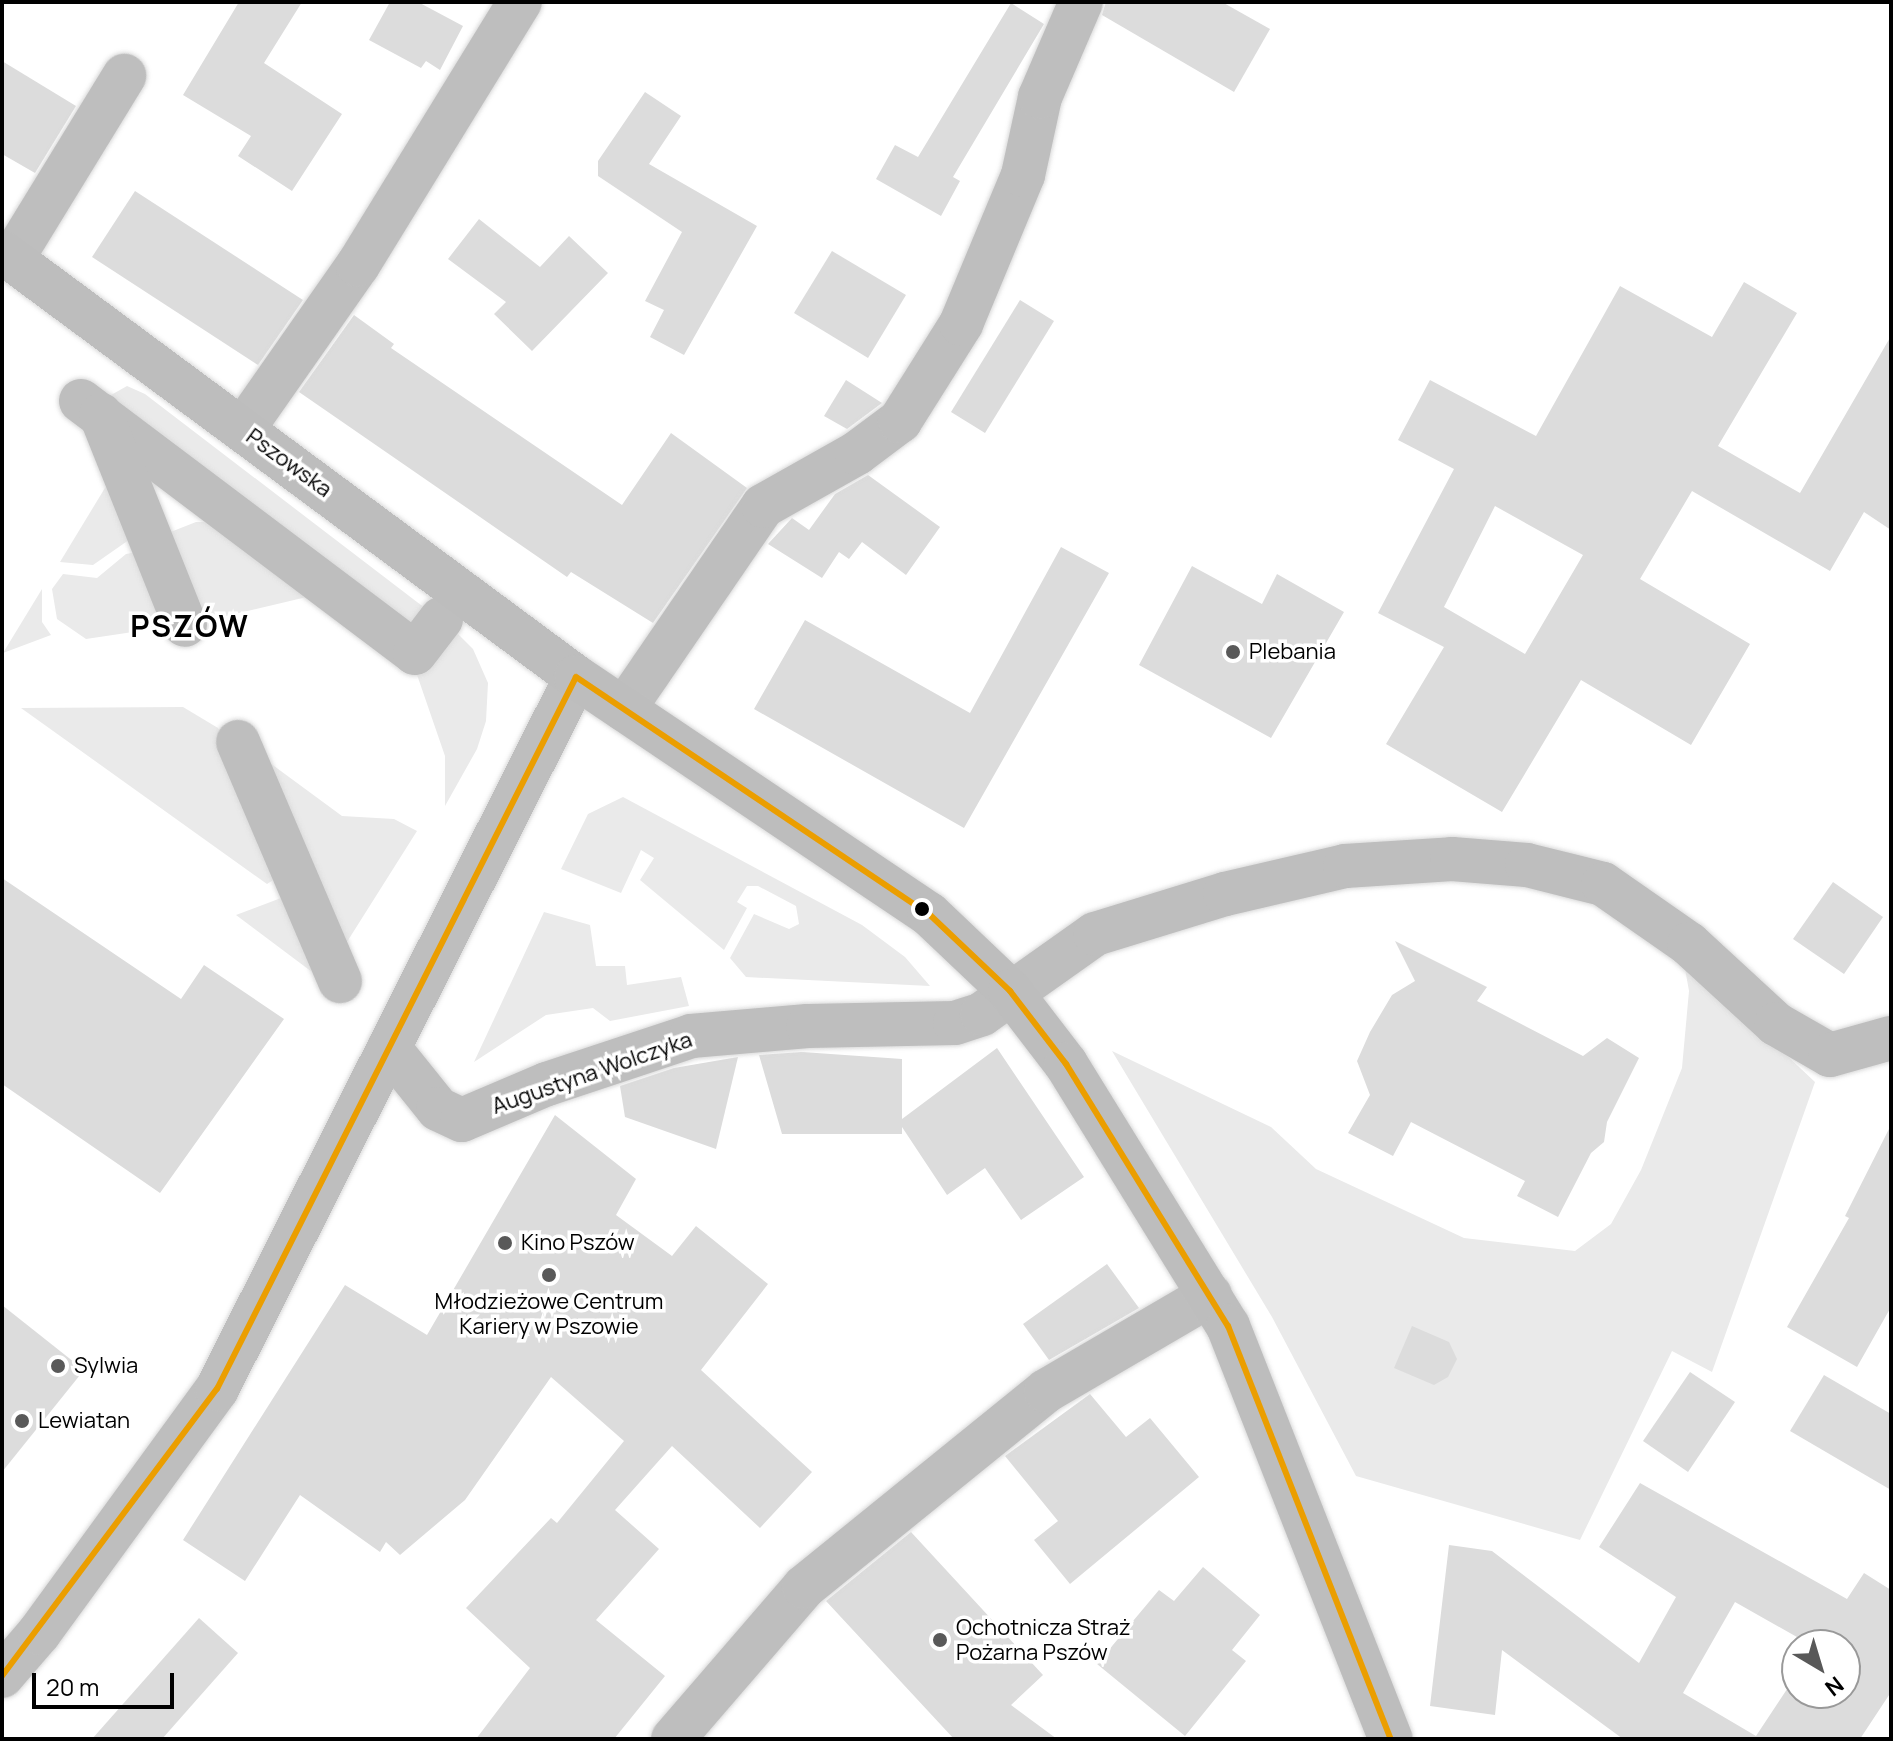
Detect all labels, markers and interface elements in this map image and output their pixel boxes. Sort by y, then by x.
street label: Pszowska [241,423,337,503]
district label: PSZÓW [130,608,250,644]
place label: Plebania [1249,639,1336,665]
marker: Plebania [1224,643,1242,661]
unlabelled marker [914,901,930,917]
street label: Augustyna Wolczyka [488,1026,696,1120]
place label: Kino Pszów [521,1230,635,1256]
marker: Kino Pszów [496,1234,514,1252]
marker: Młodzieżowe Centrum Kariery w Pszowie [540,1266,558,1284]
place label: Młodzieżowe Centrum Kariery w Pszowie [435,1288,663,1340]
place label: Sylwia [74,1353,138,1379]
marker: Sylwia [49,1357,67,1375]
place label: Lewiatan [38,1408,130,1434]
marker: Lewiatan [13,1412,31,1430]
place label: Ochotnicza Straż Pożarna Pszów [956,1614,1131,1666]
north arrow [1781,1629,1861,1709]
marker: Ochotnicza Straż Pożarna Pszów [931,1631,949,1649]
scale bar [36,1657,178,1707]
text: 20 m [46,1670,99,1703]
text: N [1819,1670,1850,1703]

